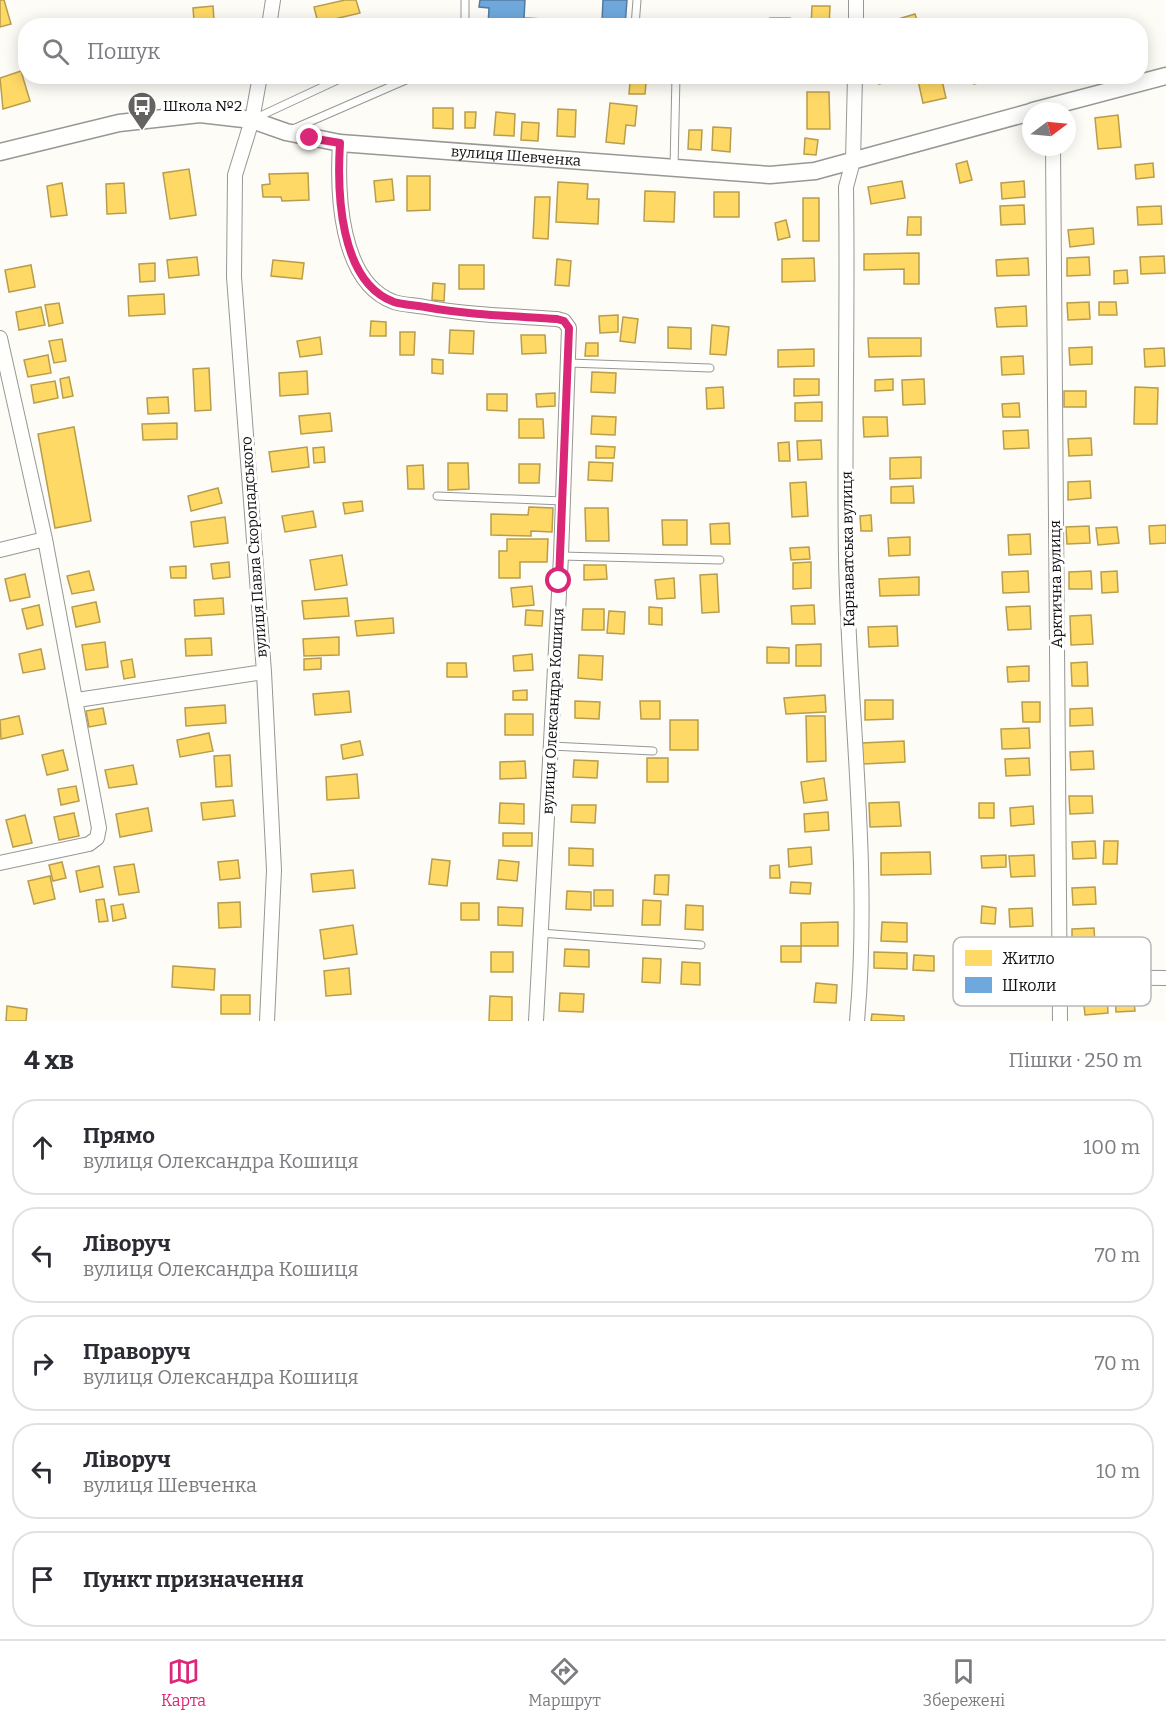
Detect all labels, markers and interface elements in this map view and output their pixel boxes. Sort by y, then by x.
search box [18,18,1148,84]
icon: search [39,35,72,68]
text: Пошук [87,38,160,65]
bus stop icon: Школа №2 [126,90,158,132]
place label: Школа №2 [163,97,242,115]
north arrow [1022,102,1076,156]
route end [296,124,322,150]
street label: вулиця Шевченка [450,142,582,170]
street label: вулиця Павла Скоропадського [237,436,271,658]
street label: Карнаватська вулиця [838,471,858,627]
street label: Арктична вулиця [1046,520,1066,648]
route start [545,567,571,593]
street label: вулиця Олександра Кошиця [539,607,567,815]
legend [953,937,1151,1006]
text: Житло [1002,949,1055,968]
text: Школи [1002,976,1056,995]
text: 4 хв [24,1045,74,1076]
text: Пішки · 250 m [1008,1048,1142,1072]
text: Прямо [83,1122,155,1149]
icon: ahead [26,1131,59,1164]
text: 100 m [1083,1135,1140,1159]
text: вулиця Олександра Кошиця [83,1149,359,1173]
text: Ліворуч [83,1230,171,1257]
icon: left [26,1239,59,1272]
text: 70 m [1094,1243,1140,1267]
text: вулиця Олександра Кошиця [83,1257,359,1281]
text: Праворуч [83,1338,191,1365]
icon: right [26,1347,59,1380]
text: 70 m [1094,1351,1140,1375]
text: вулиця Олександра Кошиця [83,1365,359,1389]
text: Ліворуч [83,1446,171,1473]
icon: left [26,1455,59,1488]
text: 10 m [1096,1459,1140,1483]
text: вулиця Шевченка [83,1473,257,1497]
icon: arrive [26,1563,59,1596]
text: Пункт призначення [83,1566,304,1593]
tab: Карта [161,1655,206,1710]
tab: Маршрут [528,1655,601,1710]
tab: Збережені [923,1655,1005,1710]

